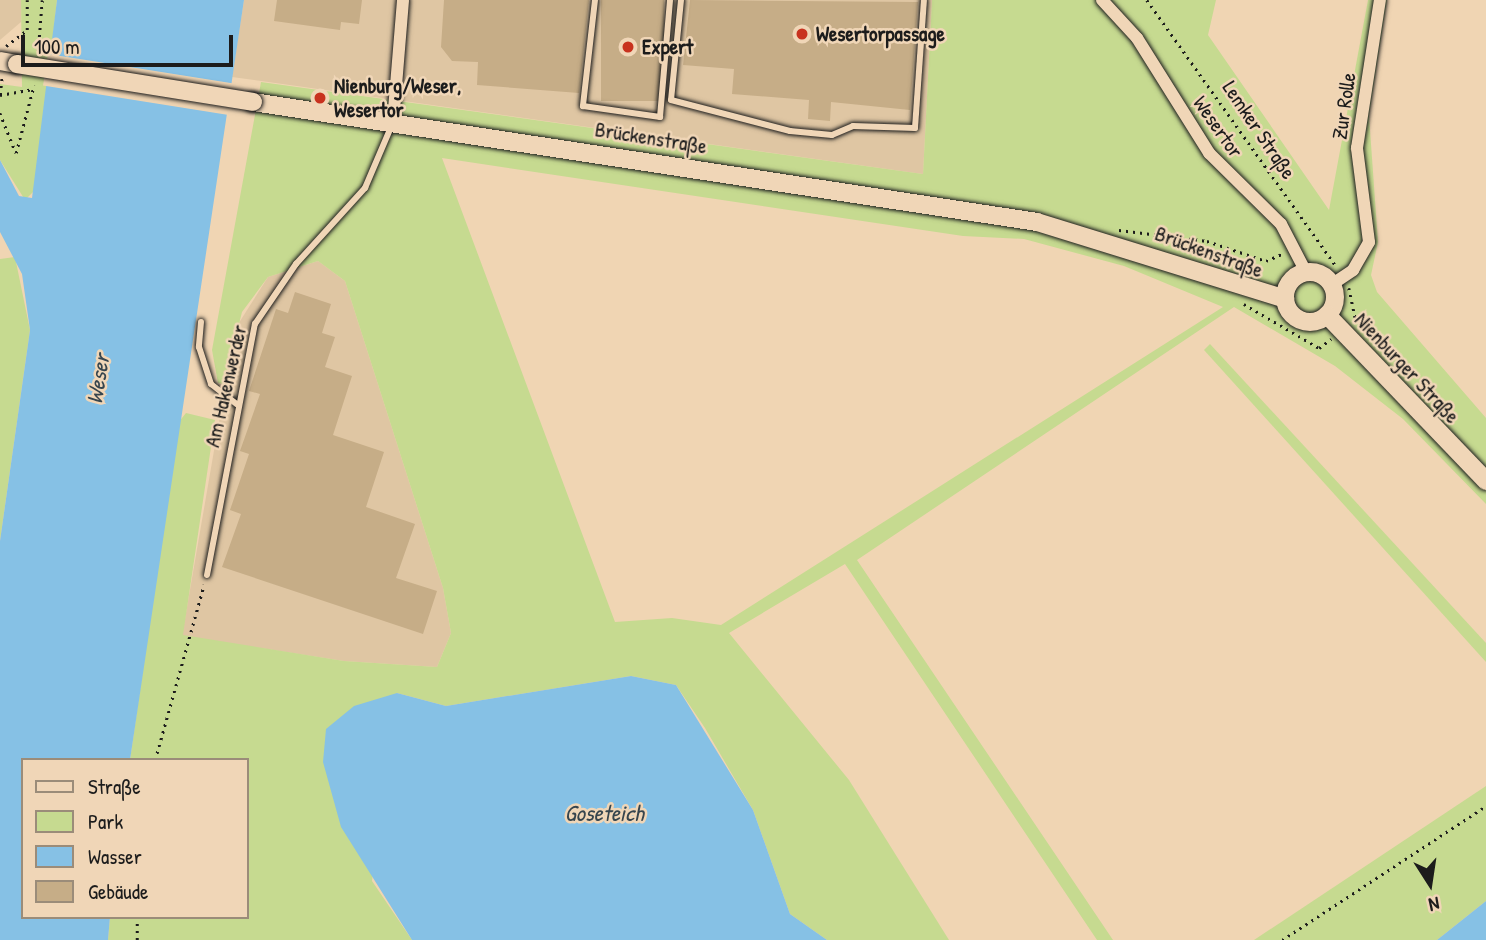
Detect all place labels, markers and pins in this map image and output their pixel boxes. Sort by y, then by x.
place label: Wesertorpassage [816,21,945,47]
marker: Wesertorpassage [794,26,810,42]
place label: Expert [642,34,693,60]
marker: Expert [620,39,636,55]
place label: Nienburg/Weser, Wesertor [334,73,461,123]
marker: Nienburg/Weser, Wesertor [312,90,328,106]

